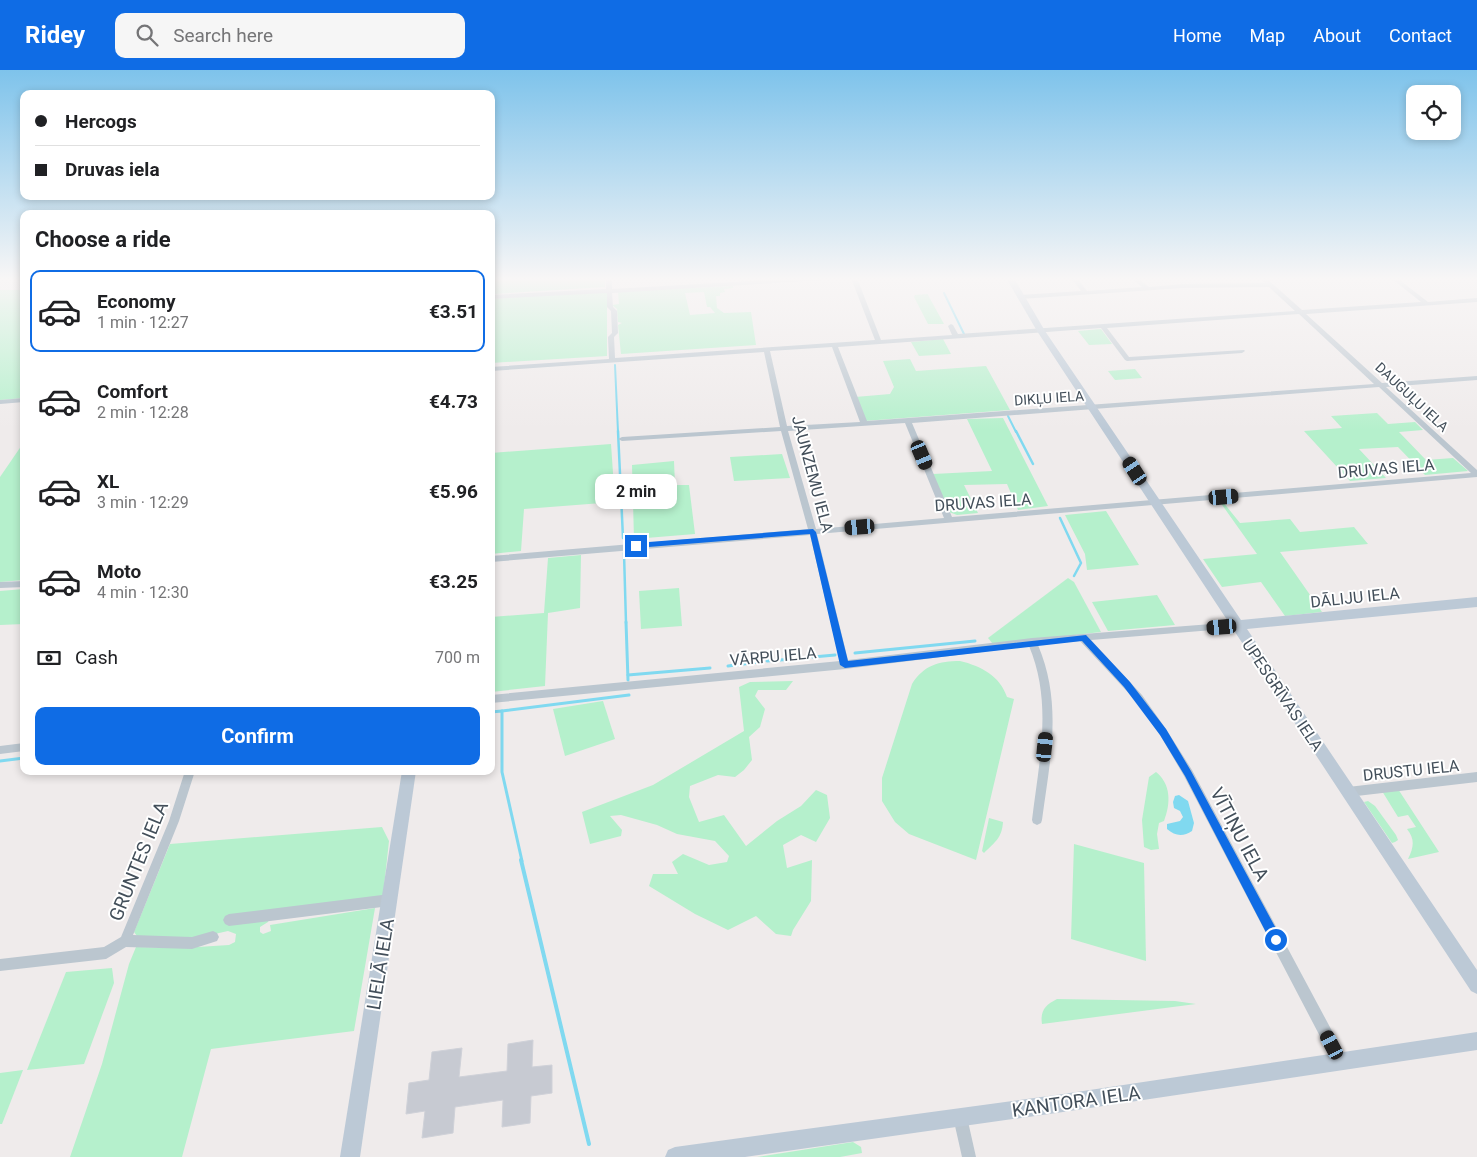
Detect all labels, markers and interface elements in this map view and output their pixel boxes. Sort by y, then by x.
search box [115,13,465,58]
text: Ridey [25,21,85,49]
icon: search [133,21,161,49]
text: Search here [173,24,273,47]
text: Home [1173,25,1222,46]
text: Map [1250,25,1285,46]
text: About [1313,25,1361,46]
text: Contact [1389,25,1452,46]
map controls [1406,85,1461,140]
button: locate [1406,85,1461,140]
text: Hercogs [65,110,137,133]
text: Druvas iela [65,158,160,181]
text: Choose a ride [35,227,171,252]
icon: car [37,289,82,334]
text: Economy [97,290,176,313]
text: €3.51 [429,300,478,323]
text: 1 min · 12:27 [97,313,189,332]
street label: DAUGUĻU IELA [1371,359,1452,436]
icon: car [37,379,82,424]
text: Comfort [97,380,168,403]
street label: DIKĻU IELA [1013,388,1085,409]
text: €4.73 [429,390,478,413]
text: 2 min · 12:28 [97,403,189,422]
street label: JAUNZEMU IELA [788,414,837,535]
car [909,438,934,472]
car [1120,454,1149,488]
street label: DRUVAS IELA [1337,455,1436,482]
icon: car [37,469,82,514]
text: XL [97,470,119,493]
callout: 2 min [595,474,677,508]
text: €5.96 [429,480,478,503]
text: 2 min [616,482,656,501]
car [1208,488,1239,506]
street label: DRUVAS IELA [934,490,1033,515]
text: 3 min · 12:29 [97,493,189,512]
car [844,518,875,536]
route end [625,535,647,557]
icon: car [37,559,82,604]
text: Moto [97,560,141,583]
text: €3.25 [429,570,478,593]
text: 4 min · 12:30 [97,583,189,602]
street label: DĀLIJU IELA [1310,583,1401,612]
car [1206,618,1237,636]
street label: UPESGRĪVAS IELA [1238,636,1327,755]
street label: VĀRPU IELA [729,643,818,670]
icon: cash [35,644,63,672]
text: Cash [75,646,118,669]
text: 700 m [435,648,480,667]
button: Confirm [35,707,480,765]
car [1035,731,1054,763]
street label: DRUSTU IELA [1362,756,1461,785]
street label: VĪTIŅU IELA [1205,783,1274,886]
street label: GRUNTES IELA [104,797,173,924]
street label: LIELĀ IELA [362,916,399,1012]
route start [1265,929,1287,951]
car [1318,1028,1345,1062]
street label: KANTORA IELA [1010,1081,1142,1122]

